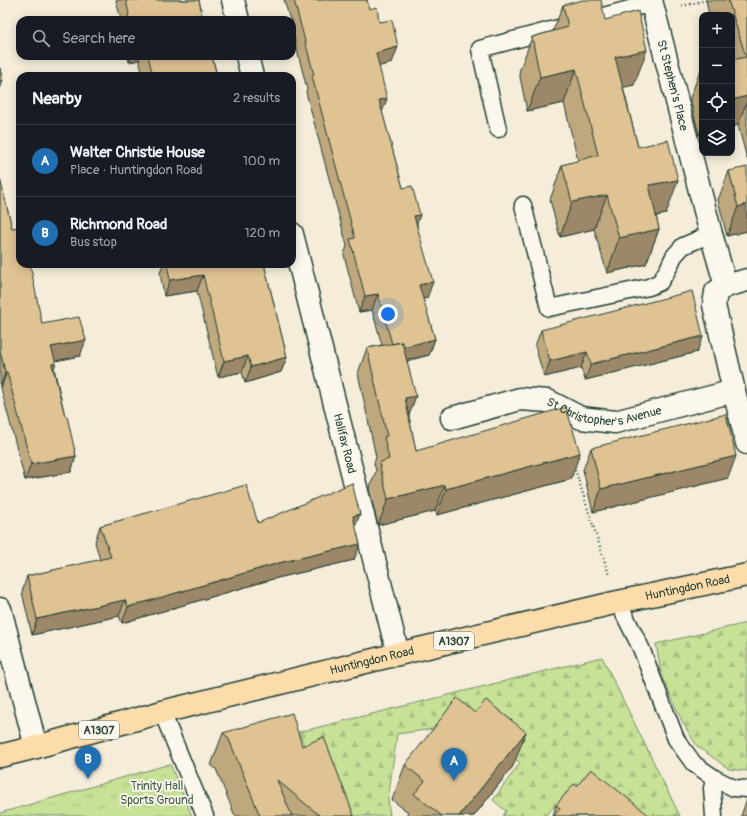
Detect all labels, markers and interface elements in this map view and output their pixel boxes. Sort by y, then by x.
map controls [699,12,735,156]
button: + [699,12,735,48]
search box [16,16,296,60]
icon: search [30,27,52,49]
text: Search here [62,29,135,48]
street label: St Stephen's Place [653,38,691,133]
button: − [699,48,735,84]
button: locate [699,84,735,120]
text: Nearby [32,88,81,109]
text: 2 results [233,90,280,106]
button: layers [699,120,735,156]
text: Walter Christie House [70,143,205,162]
text: A [41,153,49,169]
text: 100 m [243,153,280,169]
text: Place · Huntingdon Road [70,162,203,178]
text: Richmond Road [70,215,167,234]
text: B [41,225,49,241]
text: 120 m [244,225,280,241]
text: Bus stop [70,234,117,250]
your location [378,304,398,324]
street label: St Christopher's Avenue [544,395,663,430]
street label: Halifax Road [330,412,359,475]
street label: Huntingdon Road [644,572,732,604]
road number: A1307 [434,632,474,650]
street label: Huntingdon Road [328,643,416,678]
road number: A1307 [79,721,119,739]
pin: B [75,746,101,779]
pin: A [441,748,467,781]
park label: Trinity Hall Sports Ground [120,779,194,808]

